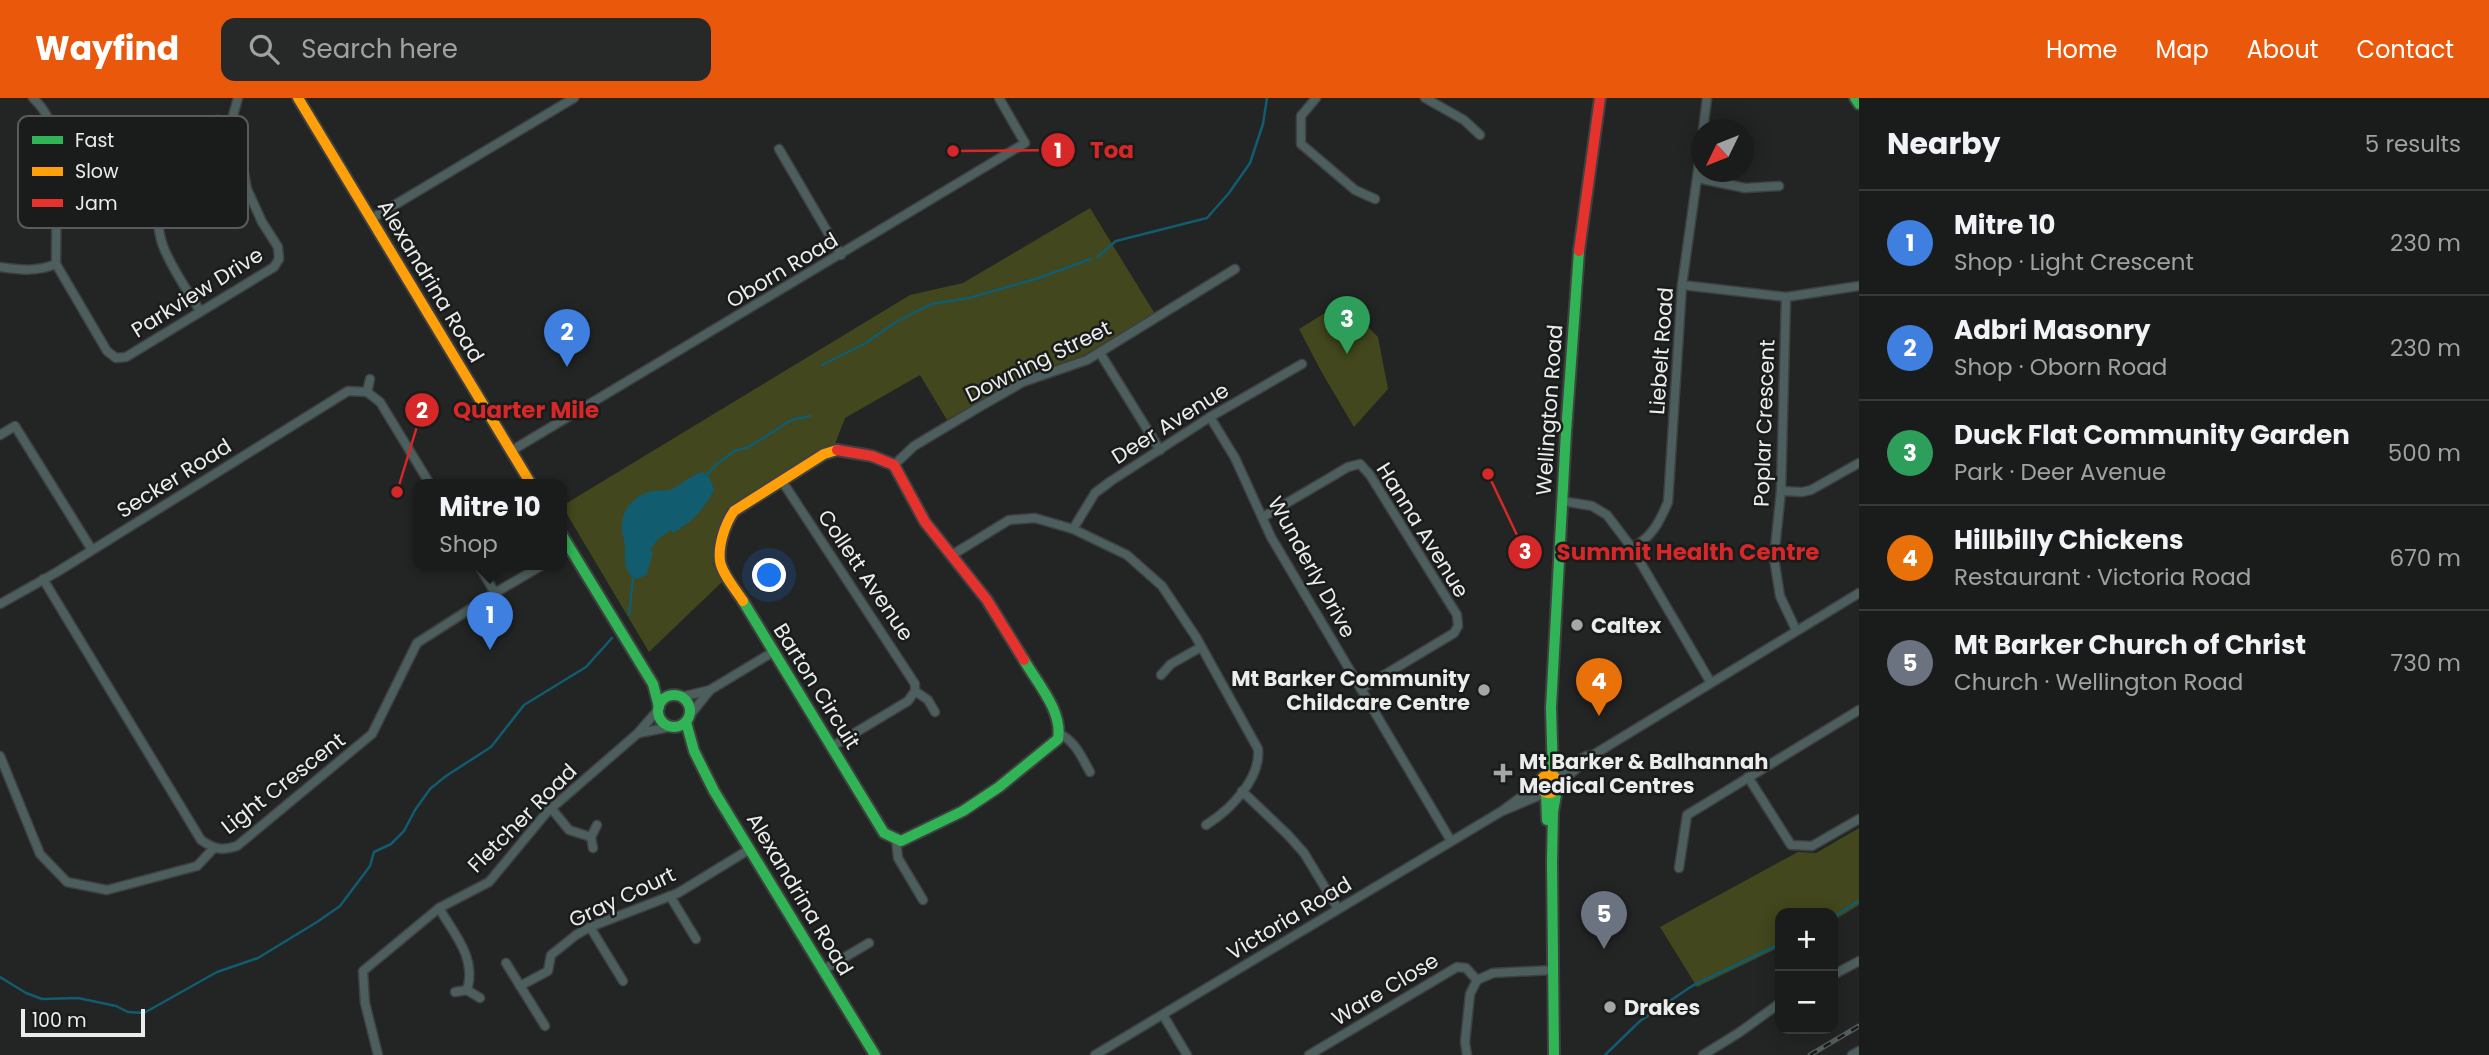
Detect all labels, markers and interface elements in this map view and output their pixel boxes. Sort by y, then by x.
search box [221,18,711,81]
text: Wayfind [35,25,179,72]
icon: search [245,30,283,68]
text: Search here [301,31,458,67]
text: Home [2046,33,2118,66]
text: Map [2156,33,2209,66]
text: About [2247,33,2318,66]
text: Contact [2356,33,2454,66]
legend [18,116,248,228]
north arrow [1691,119,1754,182]
text: Nearby [1887,122,2001,165]
text: Fast [75,127,114,154]
callout: Toa [1041,128,1148,172]
text: 5 results [2365,128,2461,160]
text: Toa [1090,134,1134,166]
text: 1 [1054,136,1062,165]
text: Slow [75,158,119,185]
text: Jam [75,190,117,217]
street label: Alexandrina Road [371,194,491,368]
text: Mitre 10 [1954,207,2055,243]
street label: Oborn Road [721,225,843,315]
text: 1 [1906,227,1914,259]
text: 230 m [2390,227,2461,259]
street label: Parkview Drive [126,240,268,344]
text: Shop · Light Crescent [1954,246,2194,278]
street label: Liebelt Road [1642,286,1680,416]
pin: 3 [1324,296,1370,354]
pin: 2 [544,309,590,367]
text: Adbri Masonry [1954,312,2150,348]
street label: Downing Street [960,313,1116,409]
street label: Wellington Road [1529,324,1569,496]
text: 2 [1903,332,1917,364]
text: 230 m [2390,332,2461,364]
street label: Poplar Crescent [1747,339,1781,507]
text: Shop · Oborn Road [1954,351,2167,383]
street label: Deer Avenue [1106,375,1234,471]
callout: Quarter Mile [404,388,613,432]
text: Quarter Mile [453,394,599,426]
text: 2 [416,396,428,425]
text: Duck Flat Community Garden [1954,417,2350,453]
street label: Secker Road [111,431,237,525]
text: 3 [1903,437,1917,469]
text: 500 m [2388,437,2461,469]
text: Park · Deer Avenue [1954,456,2166,488]
street label: Hanna Avenue [1370,457,1476,603]
popup [413,479,567,570]
text: Mitre 10 [439,489,541,525]
street label: Wunderly Drive [1261,491,1363,643]
street label: Collett Avenue [811,504,921,646]
text: Hillbilly Chickens [1954,522,2183,558]
text: Shop [439,528,498,560]
callout: Summit Health Centre [1508,530,1834,574]
text: Summit Health Centre [1556,536,1820,568]
text: 3 [1519,537,1531,566]
text: 4 [1902,542,1918,574]
text: 670 m [2390,542,2461,574]
your location [752,558,786,592]
text: Restaurant · Victoria Road [1954,561,2251,593]
pin: 1 [467,592,513,650]
place label: Caltex [1591,611,1662,640]
marker: Caltex [1569,617,1585,633]
street label: Barton Circuit [767,618,867,754]
text: Mt Barker Church of Christ [1954,627,2306,663]
text: 5 [1903,647,1917,679]
text: 730 m [2391,647,2461,679]
pin: 4 [1576,658,1622,716]
place label: Mt Barker Community Childcare Centre [1231,664,1471,717]
text: Church · Wellington Road [1954,666,2243,698]
marker: Mt Barker Community Childcare Centre [1476,682,1492,698]
street label: Light Crescent [215,725,351,841]
place label: Mt Barker & Balhannah Medical Centres [1519,747,1768,800]
street label: Fletcher Road [461,757,583,879]
marker: Mt Barker & Balhannah Medical Centres [1493,763,1513,783]
street label: Alexandrina Road [740,807,860,981]
street label: Gray Court [564,860,680,934]
street label: Victoria Road [1221,869,1357,967]
pin: 5 [1581,891,1627,949]
map controls [1775,908,1838,1034]
button: + [1775,908,1838,971]
street label: Ware Close [1326,946,1444,1032]
button: − [1775,971,1838,1034]
place label: Drakes [1624,993,1700,1022]
marker: Drakes [1602,999,1618,1015]
scale bar [21,1006,145,1038]
text: 100 m [32,1007,87,1034]

